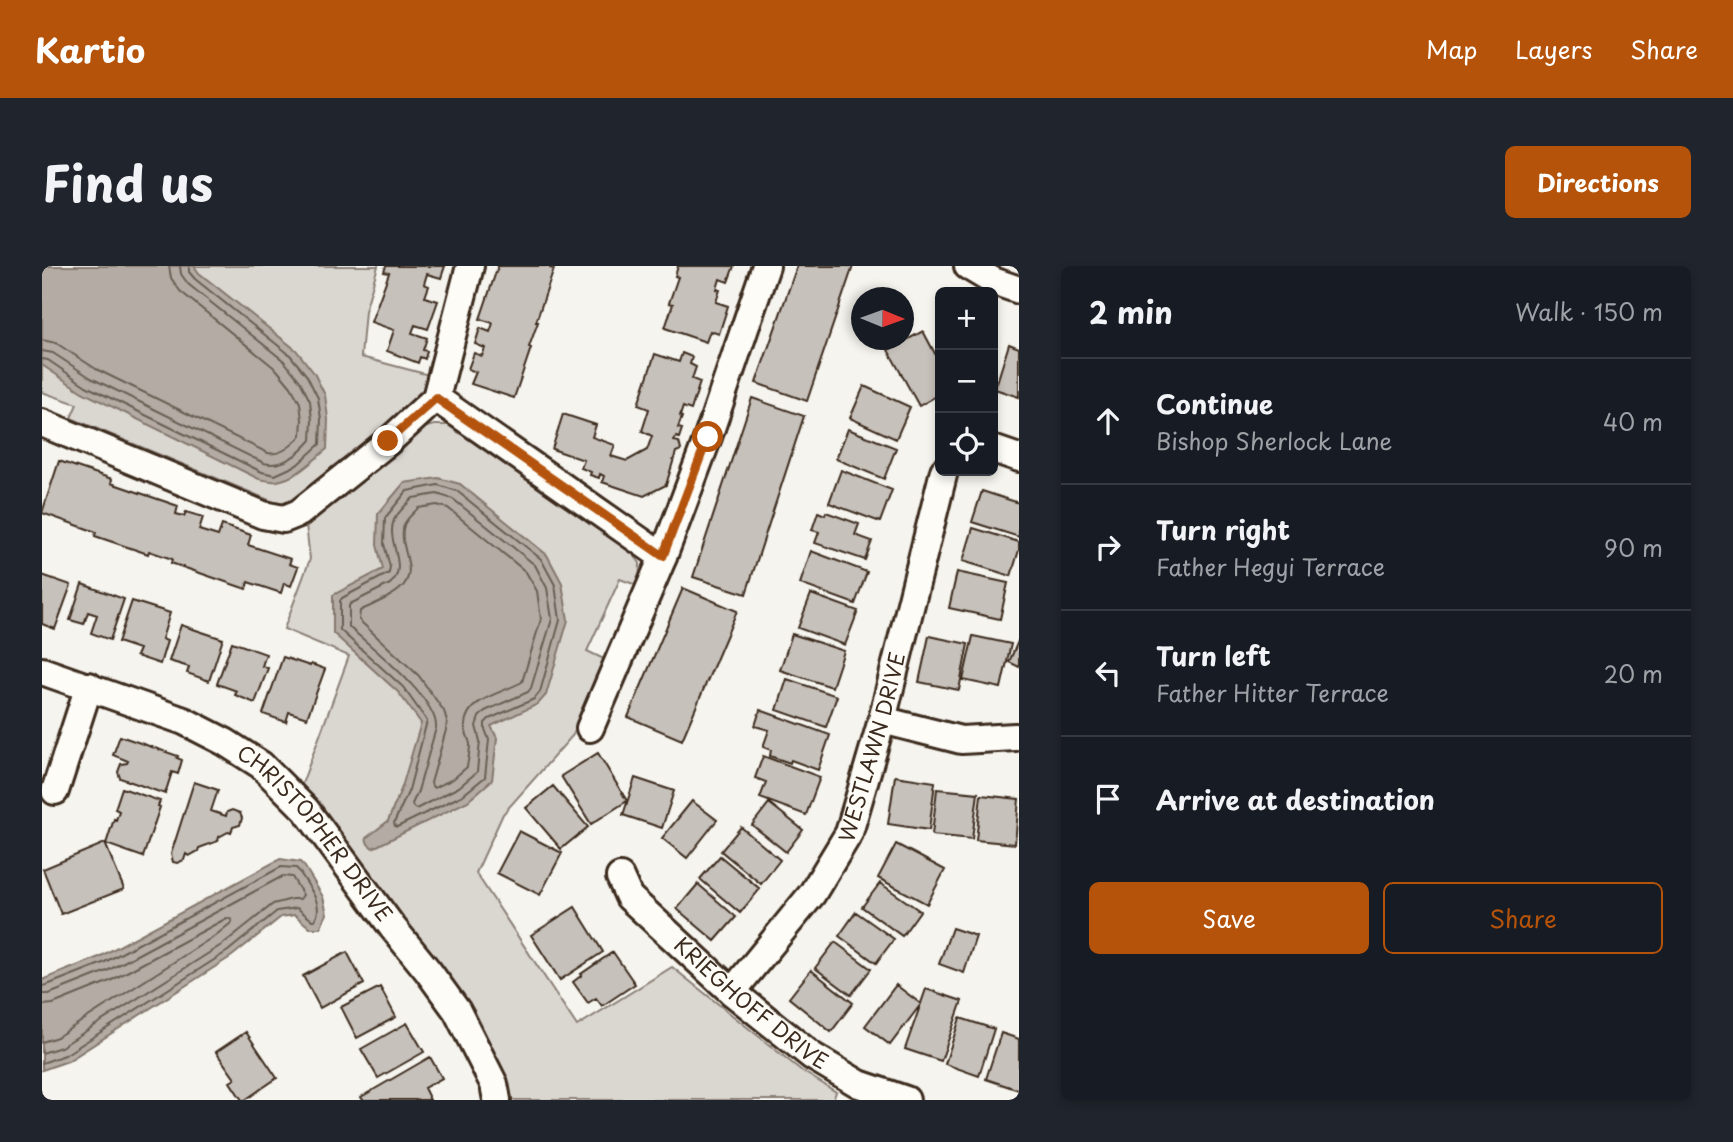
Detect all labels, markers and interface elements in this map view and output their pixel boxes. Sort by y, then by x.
text: Kartio [35,24,145,74]
text: Map [1426,31,1477,67]
text: Layers [1515,31,1592,67]
text: Share [1630,31,1698,67]
text: Find us [42,145,213,219]
button: Directions [1505,146,1691,218]
north arrow [851,287,914,350]
map controls [935,287,998,476]
button: + [935,287,998,350]
text: 2 min [1089,289,1173,334]
text: Walk · 150 m [1515,294,1663,329]
button: − [935,350,998,413]
text: Continue [1156,384,1273,423]
icon: ahead [1089,402,1127,440]
text: 40 m [1603,404,1663,439]
button: locate [935,413,998,476]
route start [692,421,723,452]
text: Bishop Sherlock Lane [1156,423,1393,458]
route end [372,425,403,456]
text: Turn right [1156,510,1290,549]
icon: right [1089,528,1127,566]
text: 90 m [1604,530,1663,565]
text: Father Hegyi Terrace [1156,549,1385,584]
text: Turn left [1156,636,1271,675]
street label: WESTLAWN DRIVE [829,648,912,845]
icon: left [1089,654,1127,692]
text: 20 m [1604,656,1663,691]
text: Father Hitter Terrace [1156,675,1389,710]
street label: CHRISTOPHER DRIVE [231,736,401,928]
icon: arrive [1089,780,1127,818]
text: Arrive at destination [1156,780,1435,819]
button: Save [1089,882,1369,954]
button: Share [1383,882,1663,954]
street label: KRIEGHOFF DRIVE [668,928,835,1076]

